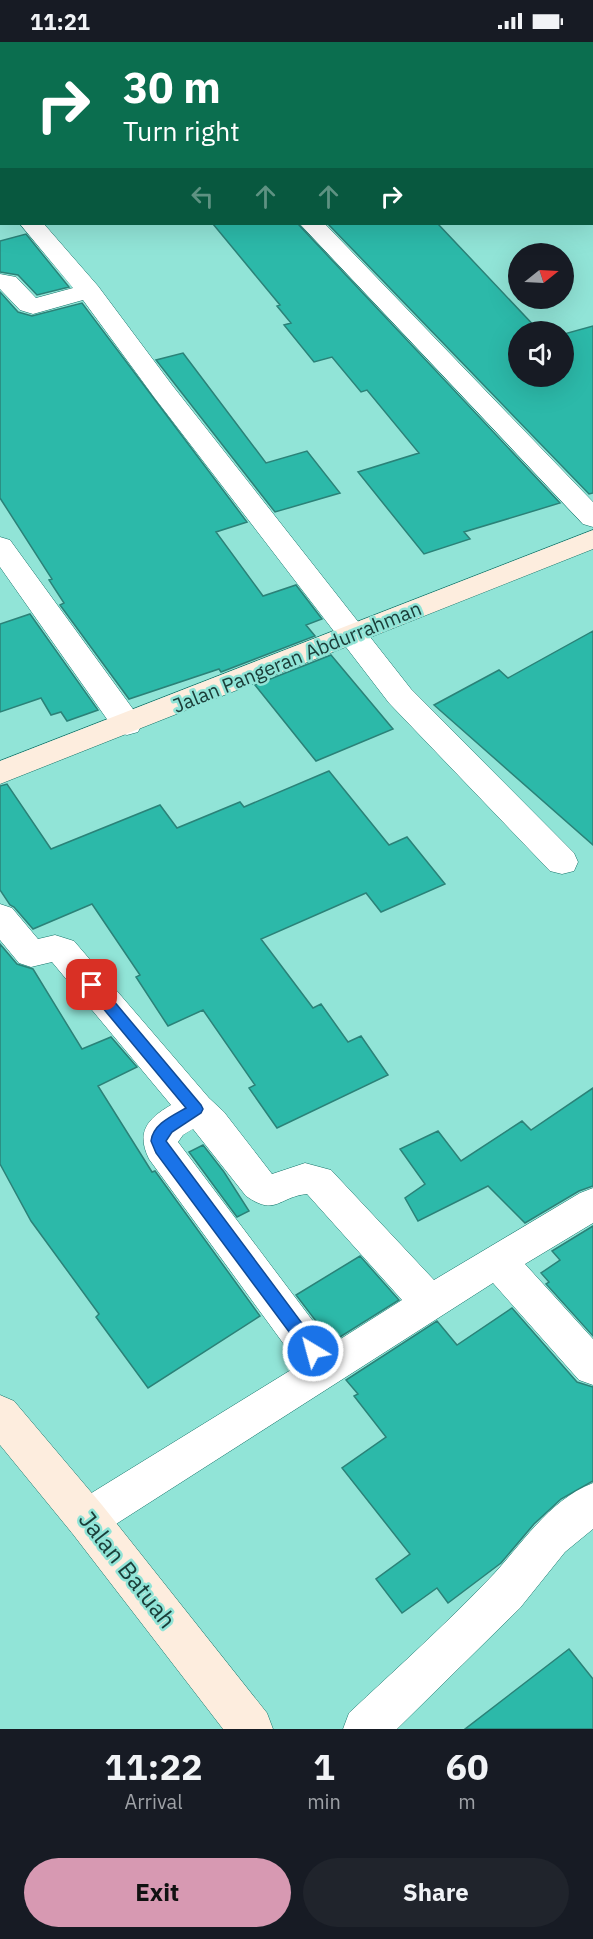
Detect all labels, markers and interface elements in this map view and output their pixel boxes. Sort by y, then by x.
text: 11:21 [30,7,90,36]
text: 30 m [123,60,221,115]
icon: right [24,66,102,144]
text: Turn right [123,113,240,148]
icon: left [186,180,219,213]
icon: ahead [249,180,282,213]
icon: ahead [312,180,345,213]
icon: right [375,180,408,213]
north arrow [508,243,574,309]
map controls [508,243,574,387]
button: sound [508,321,574,387]
street label: Jalan Pangeran Abdurrahman [168,594,425,719]
pin [66,959,117,1010]
icon: arrive [75,968,108,1001]
position arrow [281,1319,345,1383]
street label: Jalan Batuah [72,1504,184,1635]
text: 11:22 [104,1743,203,1790]
text: 1 [313,1743,335,1790]
text: 60 [445,1743,489,1790]
text: Arrival [124,1788,183,1815]
text: min [307,1788,341,1815]
text: m [458,1788,476,1815]
button: Exit [24,1858,291,1927]
button: Share [303,1858,569,1927]

